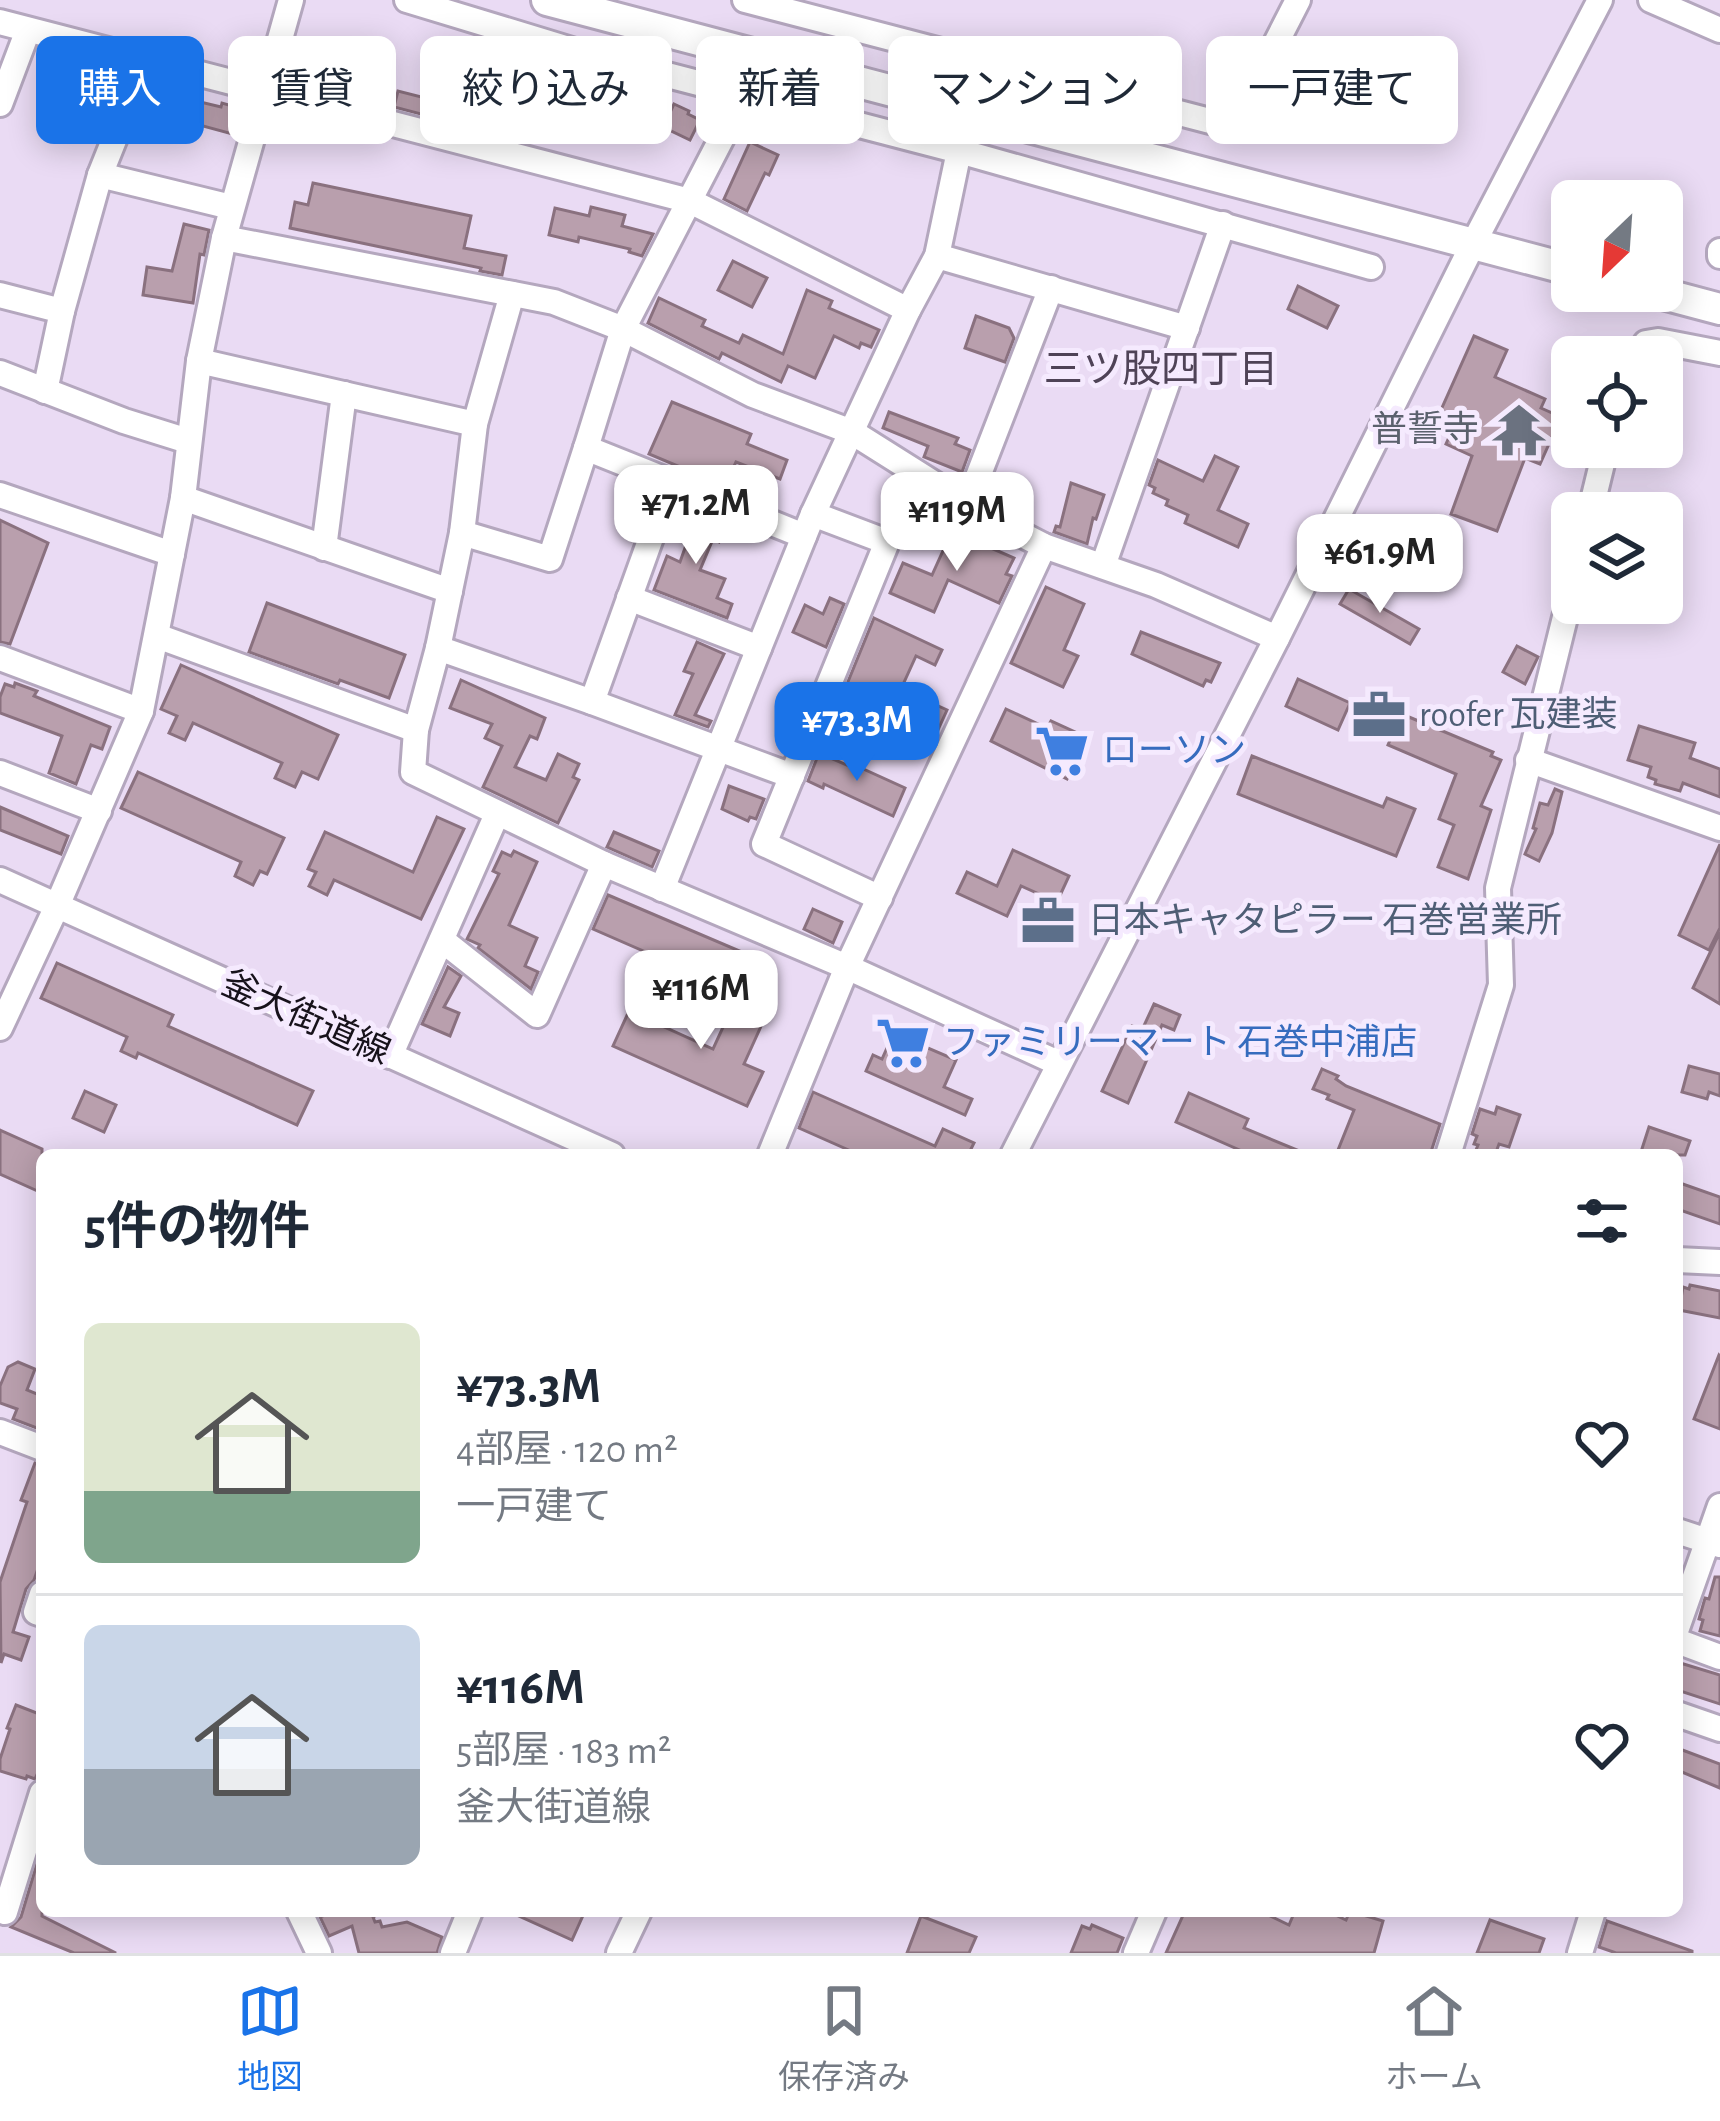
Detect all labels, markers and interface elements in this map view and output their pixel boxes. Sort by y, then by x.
chip: 購入 [36,36,204,144]
chip: 賃貸 [228,36,396,144]
chip: 絞り込み [420,36,672,144]
chip: 新着 [696,36,864,144]
chip: マンション [888,36,1182,144]
chip: 一戸建て [1206,36,1458,144]
north arrow [1551,180,1683,312]
map controls [1551,180,1683,624]
button: locate [1551,336,1683,468]
district label: 三ツ股四丁目 [1044,350,1278,390]
temple icon: 普誓寺 [1490,401,1548,459]
place label: 普誓寺 [1371,410,1479,448]
pin: ¥71.2M [598,465,794,567]
pin: ¥119M [873,472,1041,574]
text: ¥71.2M [641,484,751,523]
text: ¥119M [908,491,1006,530]
button: layers [1551,492,1683,624]
pin: ¥61.9M [1282,514,1478,616]
text: ¥61.9M [1324,533,1436,572]
pin: ¥73.3M [759,682,955,784]
office icon: roofer 瓦建装 [1350,686,1408,744]
place label: roofer 瓦建装 [1419,695,1618,733]
text: ¥73.3M [802,701,913,740]
supermarket icon: ローソン [1033,722,1091,780]
place label: ローソン [1102,733,1246,769]
office icon: 日本キャタピラー 石巻営業所 [1019,892,1077,950]
place label: 日本キャタピラー 石巻営業所 [1088,901,1562,939]
pin: ¥116M [617,950,785,1052]
street label: 釜大街道線 [216,963,396,1071]
text: ¥116M [652,969,750,1008]
supermarket icon: ファミリーマート 石巻中浦店 [874,1014,932,1072]
place label: ファミリーマート 石巻中浦店 [943,1023,1417,1061]
icon: filters [1569,1188,1635,1254]
text: 5件の物件 [84,1202,310,1253]
text: ¥73.3M [456,1361,601,1412]
icon: home [180,1371,324,1515]
icon: heart [1569,1410,1635,1476]
text: 4部屋 · 120 m² [456,1431,678,1470]
text: 一戸建て [456,1488,612,1527]
text: ¥116M [456,1662,585,1713]
icon: home [180,1673,324,1817]
icon: heart [1569,1712,1635,1778]
text: 5部屋 · 183 m² [456,1732,671,1771]
text: 釜大街道線 [456,1789,651,1828]
tab: 地図 [237,1978,303,2099]
tab: 保存済み [778,1978,910,2099]
tab: ホーム [1385,1978,1483,2099]

